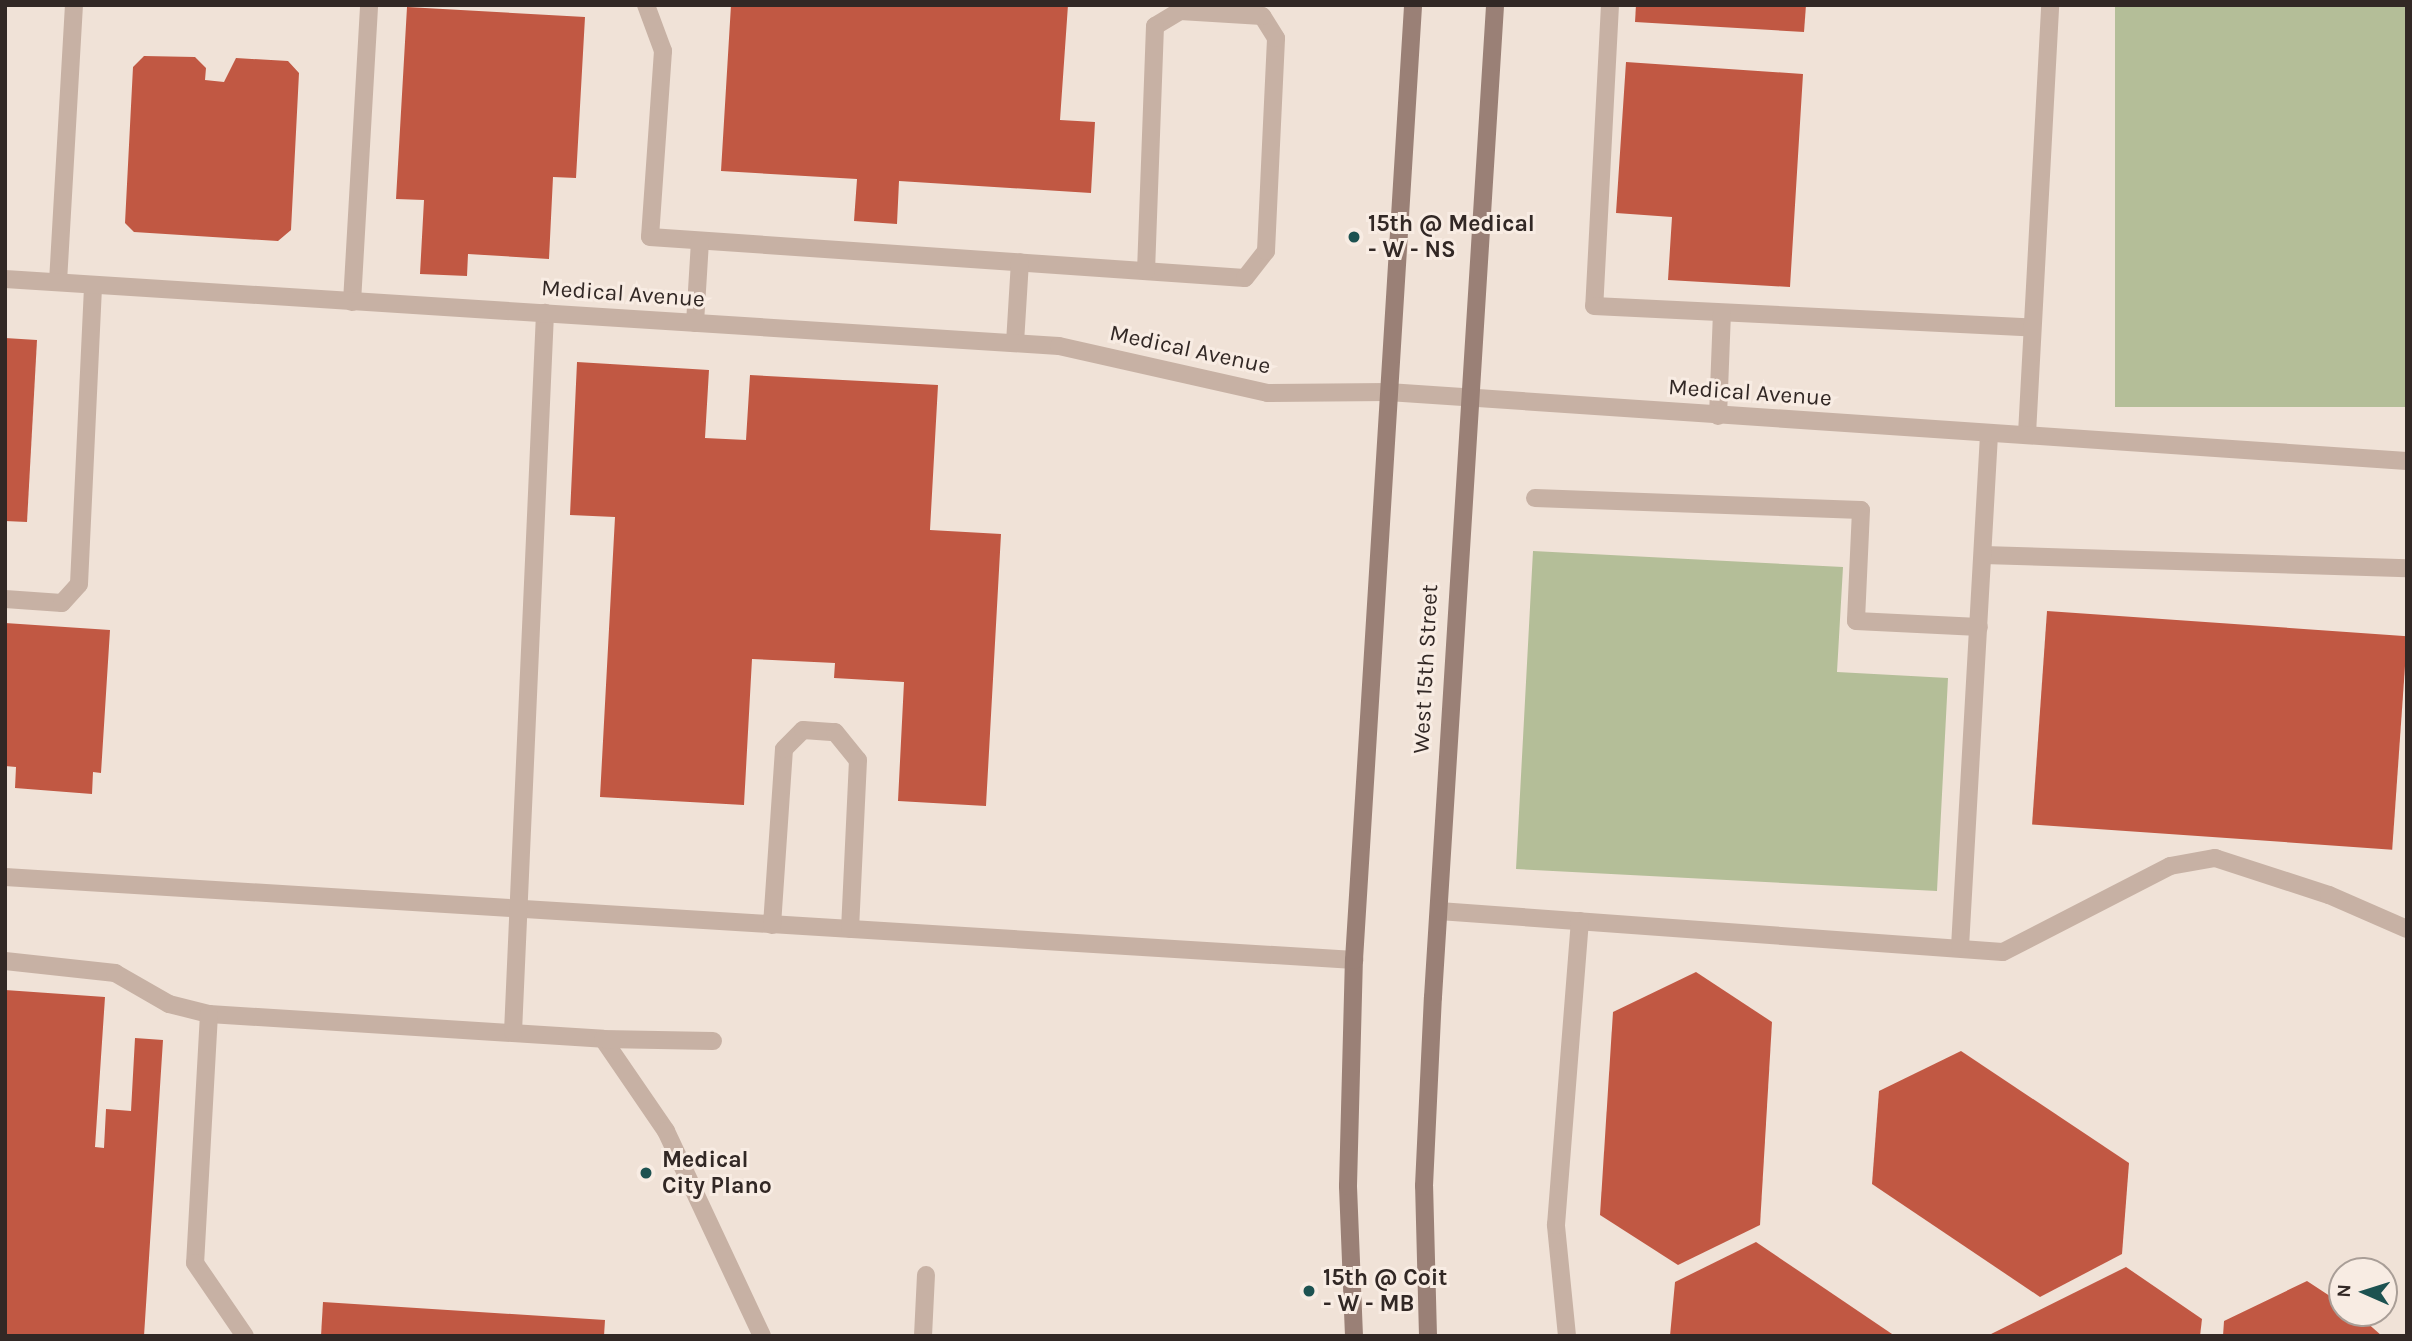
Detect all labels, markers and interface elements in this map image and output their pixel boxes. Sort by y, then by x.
place label: 15th @ Medical - W - NS [1368,210,1535,264]
marker: 15th @ Medical - W - NS [1346,229,1362,245]
street label: Medical Avenue [540,275,706,313]
street label: Medical Avenue [1107,319,1273,381]
street label: Medical Avenue [1667,374,1833,412]
street label: West 15th Street [1408,584,1444,754]
place label: Medical City Plano [662,1146,772,1200]
marker: Medical City Plano [636,1163,656,1183]
north arrow [2328,1257,2398,1327]
place label: 15th @ Coit - W - MB [1323,1264,1447,1318]
marker: 15th @ Coit - W - MB [1301,1283,1317,1299]
text: N [2333,1284,2355,1298]

